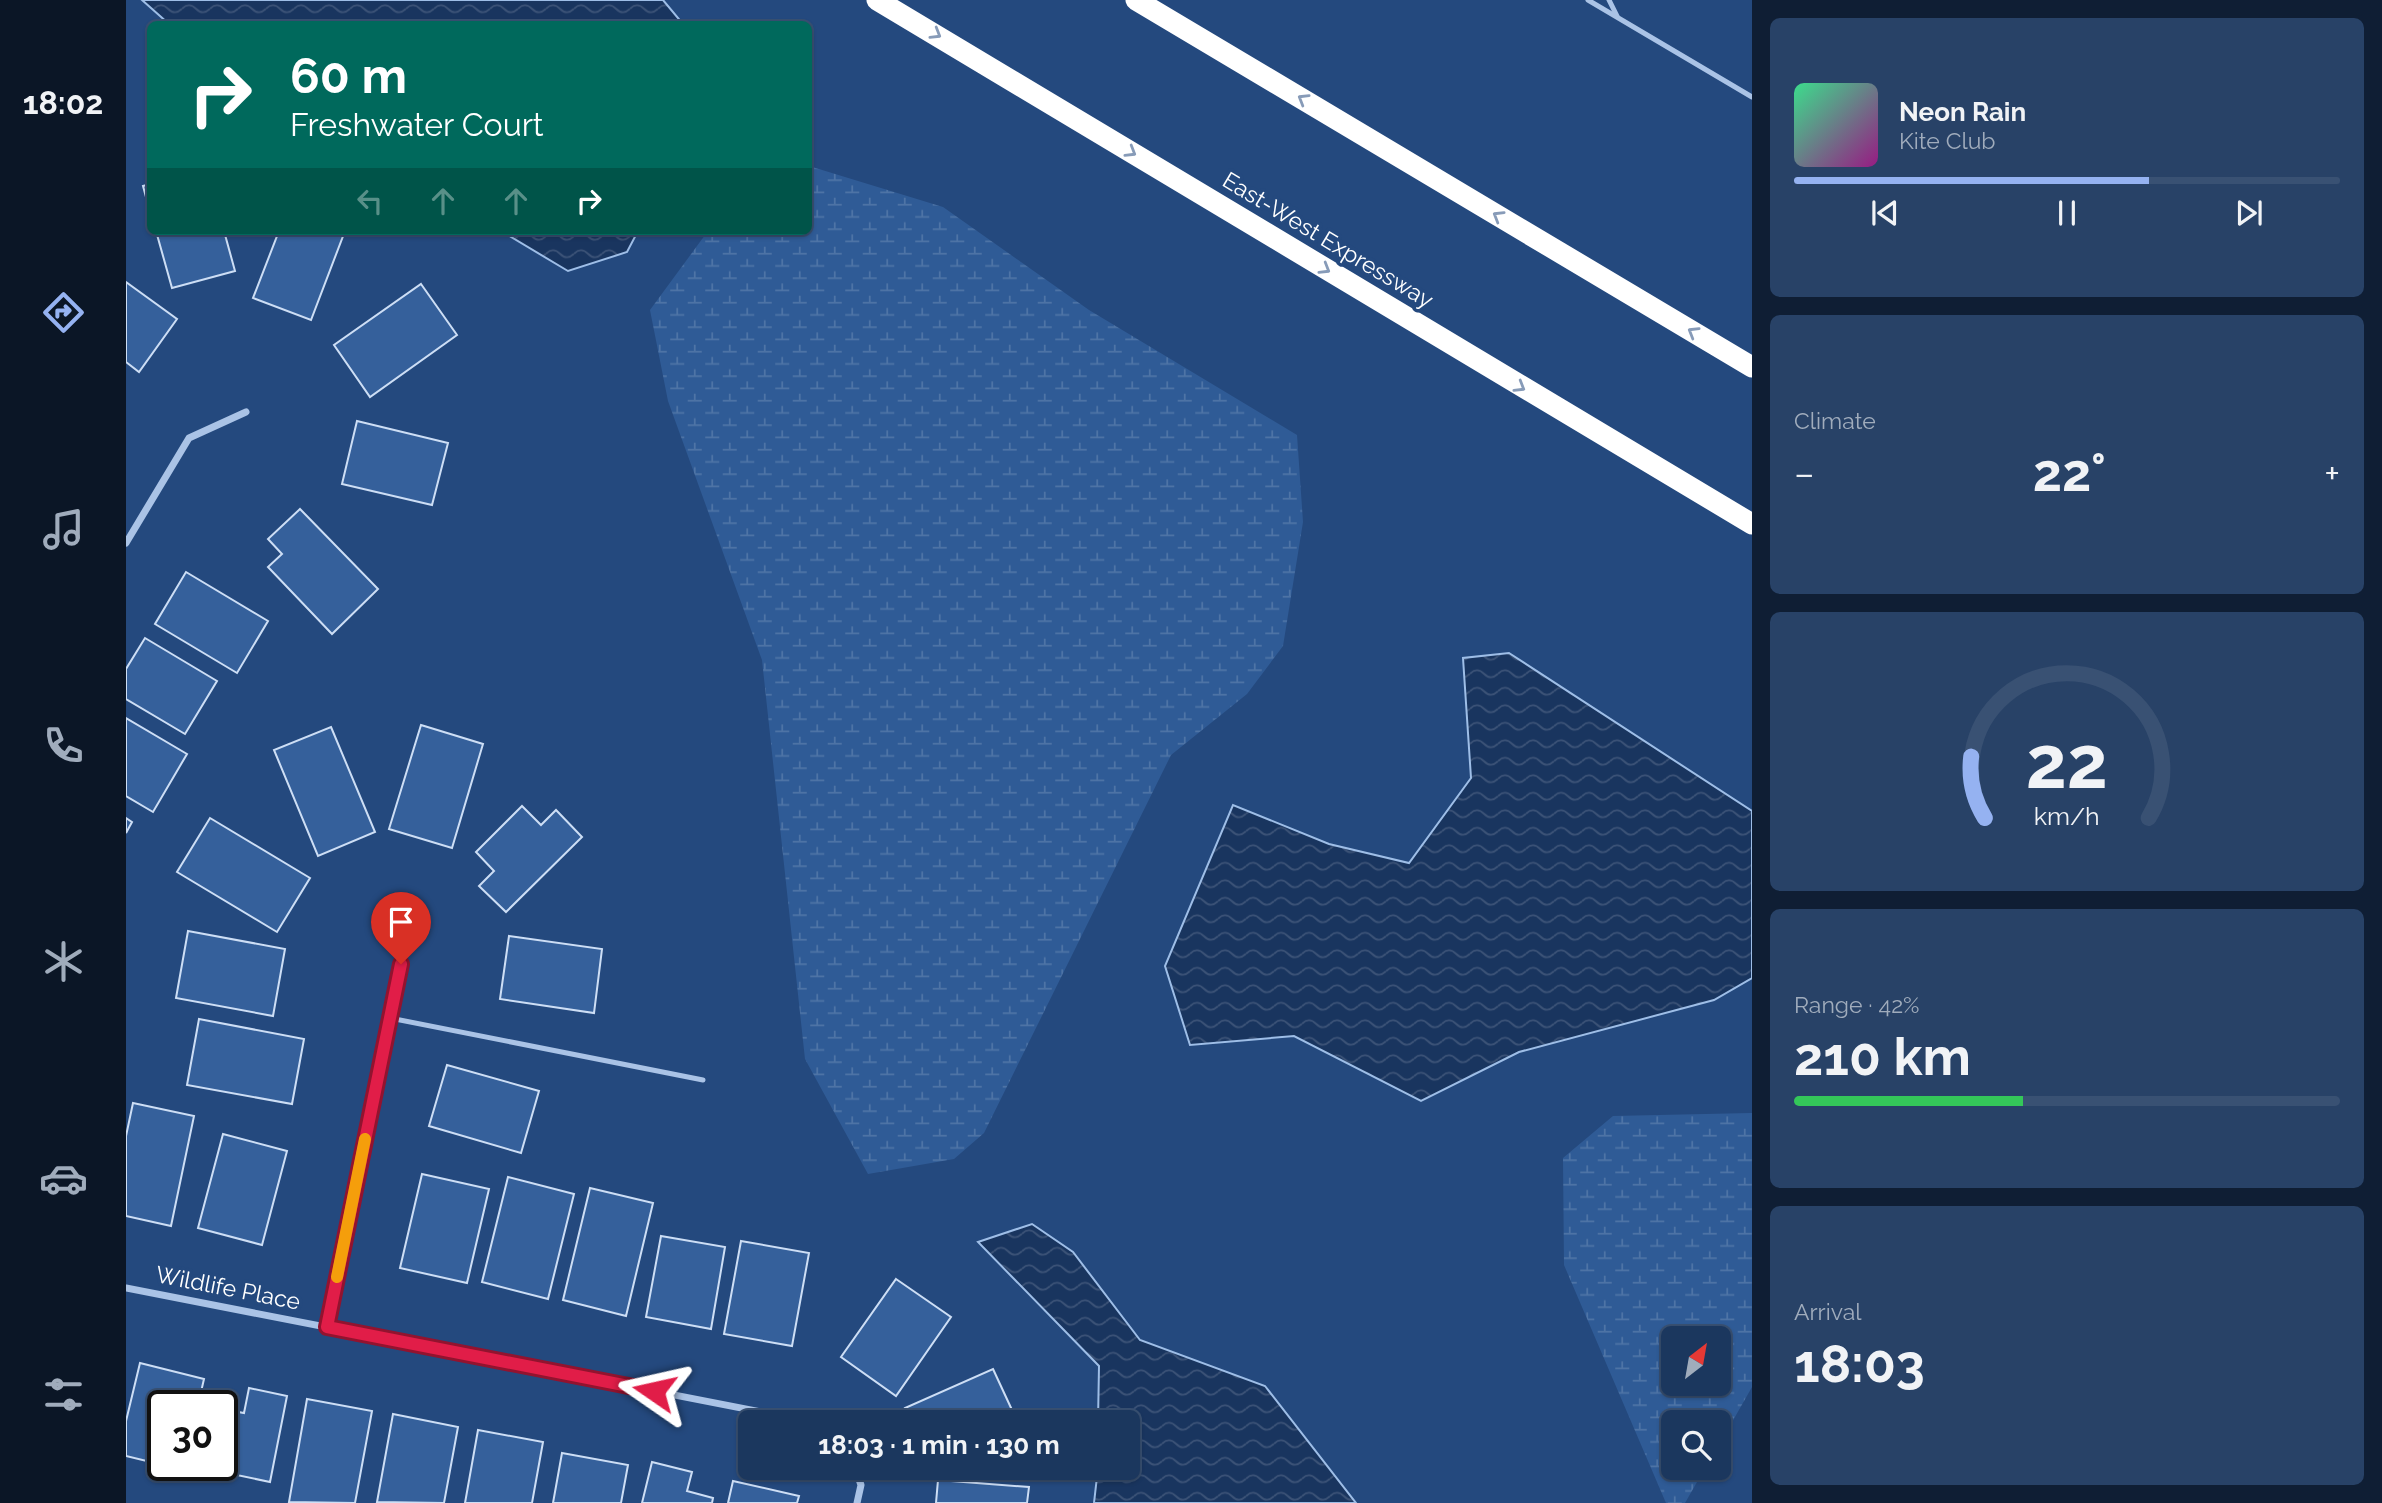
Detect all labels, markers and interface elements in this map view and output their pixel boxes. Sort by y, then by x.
one-way arrow [928,26,941,39]
text: 60 m [290,47,407,104]
icon: right [175,49,266,140]
text: 18:02 [23,84,103,121]
one-way arrow [1297,95,1310,108]
text: Neon Rain [1899,97,2026,127]
text: Freshwater Court [290,106,544,143]
text: Kite Club [1899,127,1996,154]
one-way arrow [1123,143,1136,156]
street label: East-West Expressway [1218,166,1438,313]
icon: left [351,182,389,220]
icon: ahead [424,182,462,220]
icon: ahead [497,182,535,220]
icon: right [570,182,608,220]
icon: previous [1866,194,1904,232]
icon: pause [2048,194,2086,232]
icon: next [2230,194,2268,232]
one-way arrow [1493,211,1505,224]
one-way arrow [1318,261,1331,274]
icon: directions [39,288,88,337]
one-way arrow [1688,328,1701,341]
one-way arrow [1513,379,1526,392]
text: Climate [1794,407,1876,434]
text: 22° [2033,442,2106,503]
text: − [1794,451,1814,496]
text: + [2324,451,2340,496]
icon: music [39,505,88,554]
text: 22 [2026,720,2108,805]
icon: phone [39,721,88,770]
text: km/h [2034,800,2100,830]
pin [371,892,431,964]
icon: arrive [382,903,420,941]
icon: climate [39,937,88,986]
text: Range · 42% [1794,991,1920,1018]
text: 210 km [1794,1026,1971,1087]
icon: car [39,1154,88,1203]
street label: Wildlife Place [154,1260,303,1315]
text: Arrival [1794,1298,1861,1325]
north arrow [1661,1326,1731,1396]
map controls [1661,1326,1731,1480]
text: 18:03 [1794,1333,1925,1394]
position arrow [617,1354,691,1428]
icon: filters [39,1370,88,1419]
speed limit sign: 30 [147,1390,238,1481]
button: search [1661,1410,1731,1480]
text: 18:03 · 1 min · 130 m [818,1430,1060,1460]

